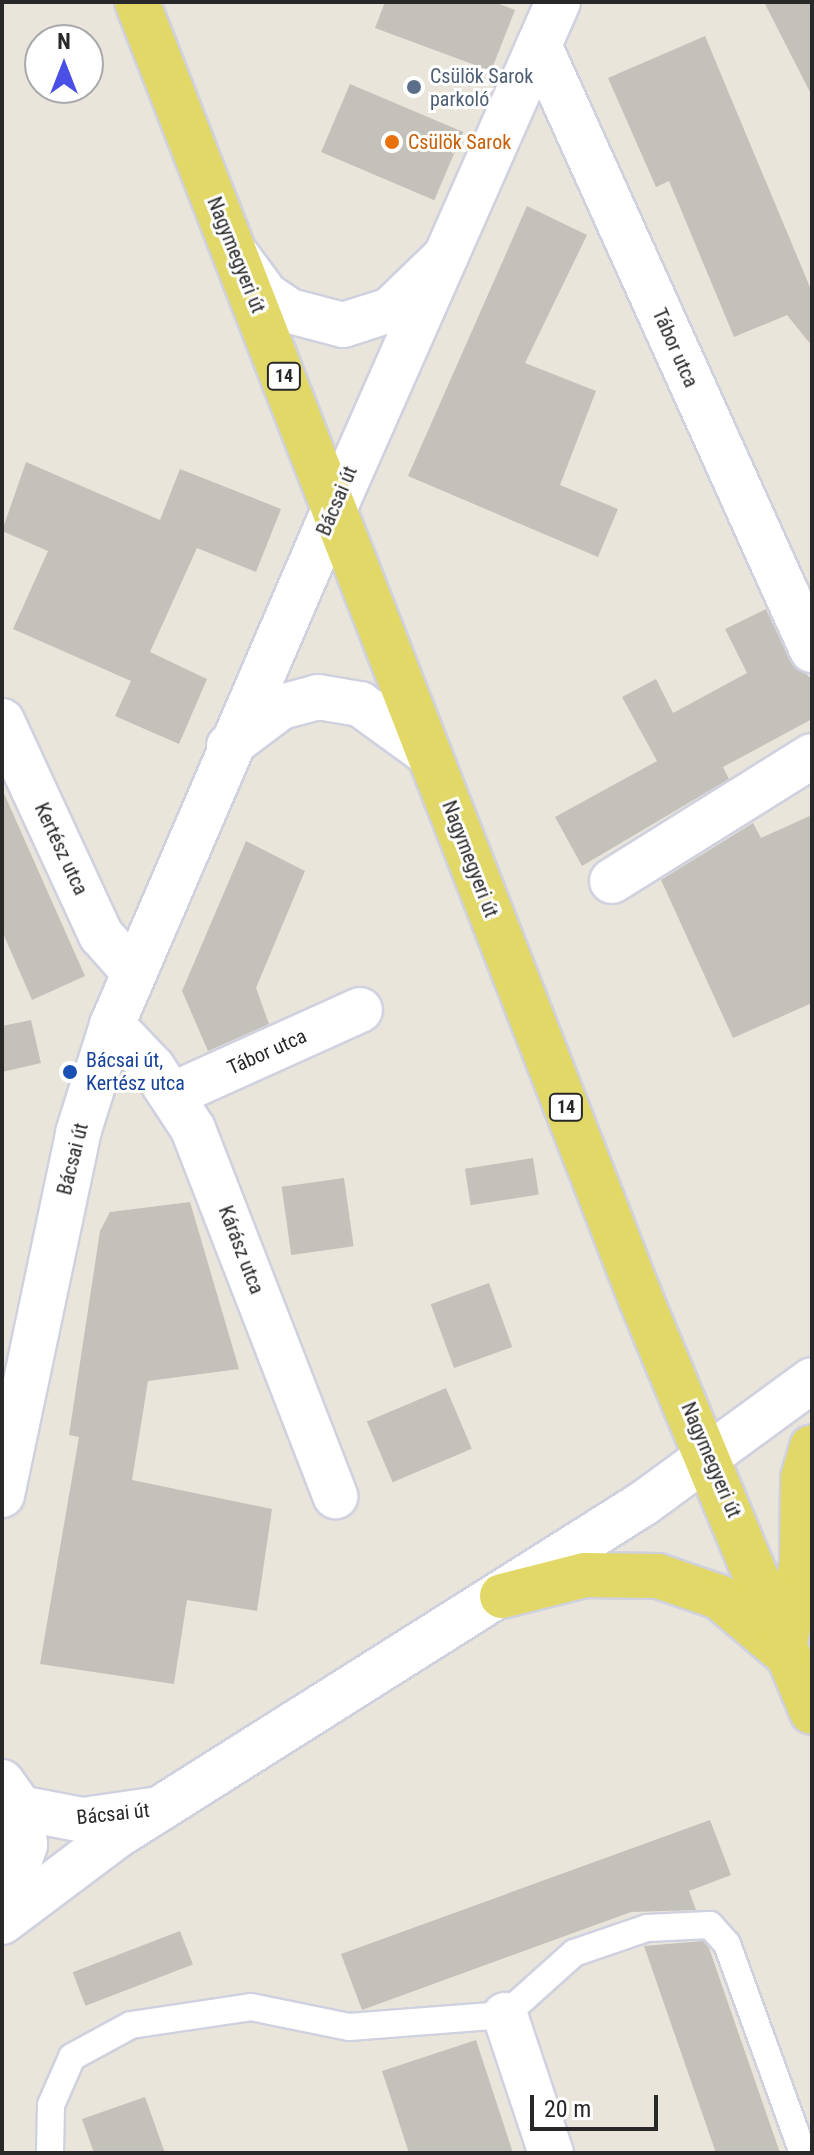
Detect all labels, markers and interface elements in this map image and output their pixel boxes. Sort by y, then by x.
north arrow [24,24,104,104]
text: N [57,29,71,54]
place label: Csülök Sarok parkoló [430,64,533,111]
marker: Csülök Sarok parkoló [405,78,423,96]
place label: Csülök Sarok [408,130,511,154]
marker: Csülök Sarok [383,133,401,151]
street label: Nagymegyeri út [202,194,270,316]
street label: Tábor utca [647,305,703,391]
road number: 14 [266,362,302,390]
street label: Bácsai út [312,463,362,539]
street label: Nagymegyeri út [437,797,503,921]
street label: Kertész utca [29,799,93,899]
street label: Tábor utca [224,1024,310,1080]
place label: Bácsai út, Kertész utca [86,1048,185,1095]
marker: Bácsai út, Kertész utca [61,1063,79,1081]
road number: 14 [548,1093,584,1121]
street label: Bácsai út [53,1121,93,1197]
street label: Kárász utca [213,1202,269,1298]
street label: Nagymegyeri út [676,1399,746,1521]
street label: Bácsai út [75,1798,151,1830]
scale bar [534,2079,662,2129]
text: 20 m [544,2095,591,2123]

